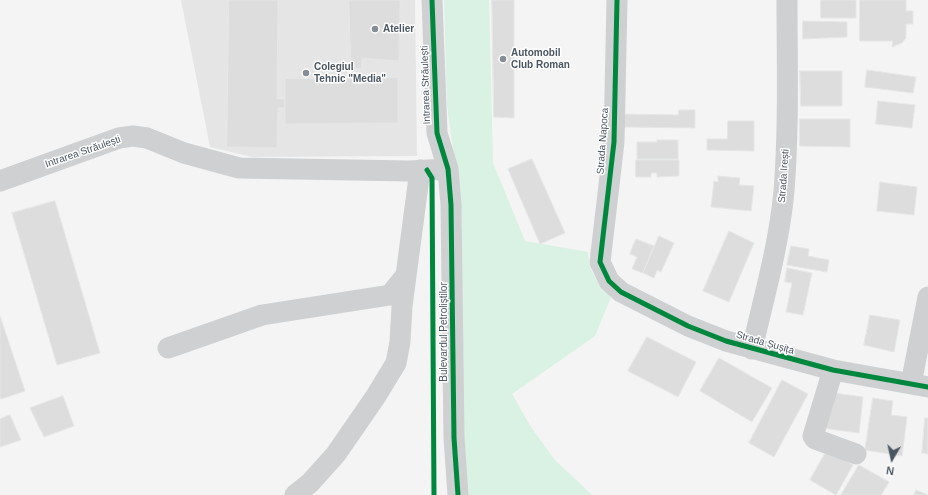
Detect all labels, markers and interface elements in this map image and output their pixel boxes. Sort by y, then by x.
place label: Atelier [383,23,414,35]
marker: Atelier [370,24,380,34]
street label: Intrarea Străulești [419,45,433,125]
place label: Automobil Club Roman [511,47,570,70]
marker: Automobil Club Roman [498,54,508,64]
place label: Colegiul Tehnic "Media" [314,61,386,84]
marker: Colegiul Tehnic "Media" [301,68,311,78]
street label: Strada Napoca [595,107,611,175]
street label: Intrarea Străulești [44,133,122,171]
street label: Strada Irești [776,149,792,203]
street label: Bulevardul Petroliștilor [438,282,450,382]
street label: Strada Șușița [734,329,796,357]
north arrow [872,439,912,479]
text: N [885,464,895,477]

